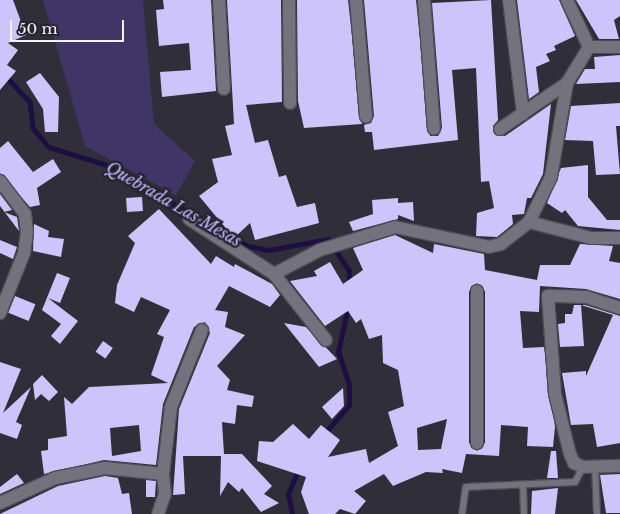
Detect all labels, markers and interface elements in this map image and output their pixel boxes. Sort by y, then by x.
scale bar [12,10,126,42]
text: 50 m [18,19,58,38]
water label: Quebrada Las Mesas [103,157,245,251]

